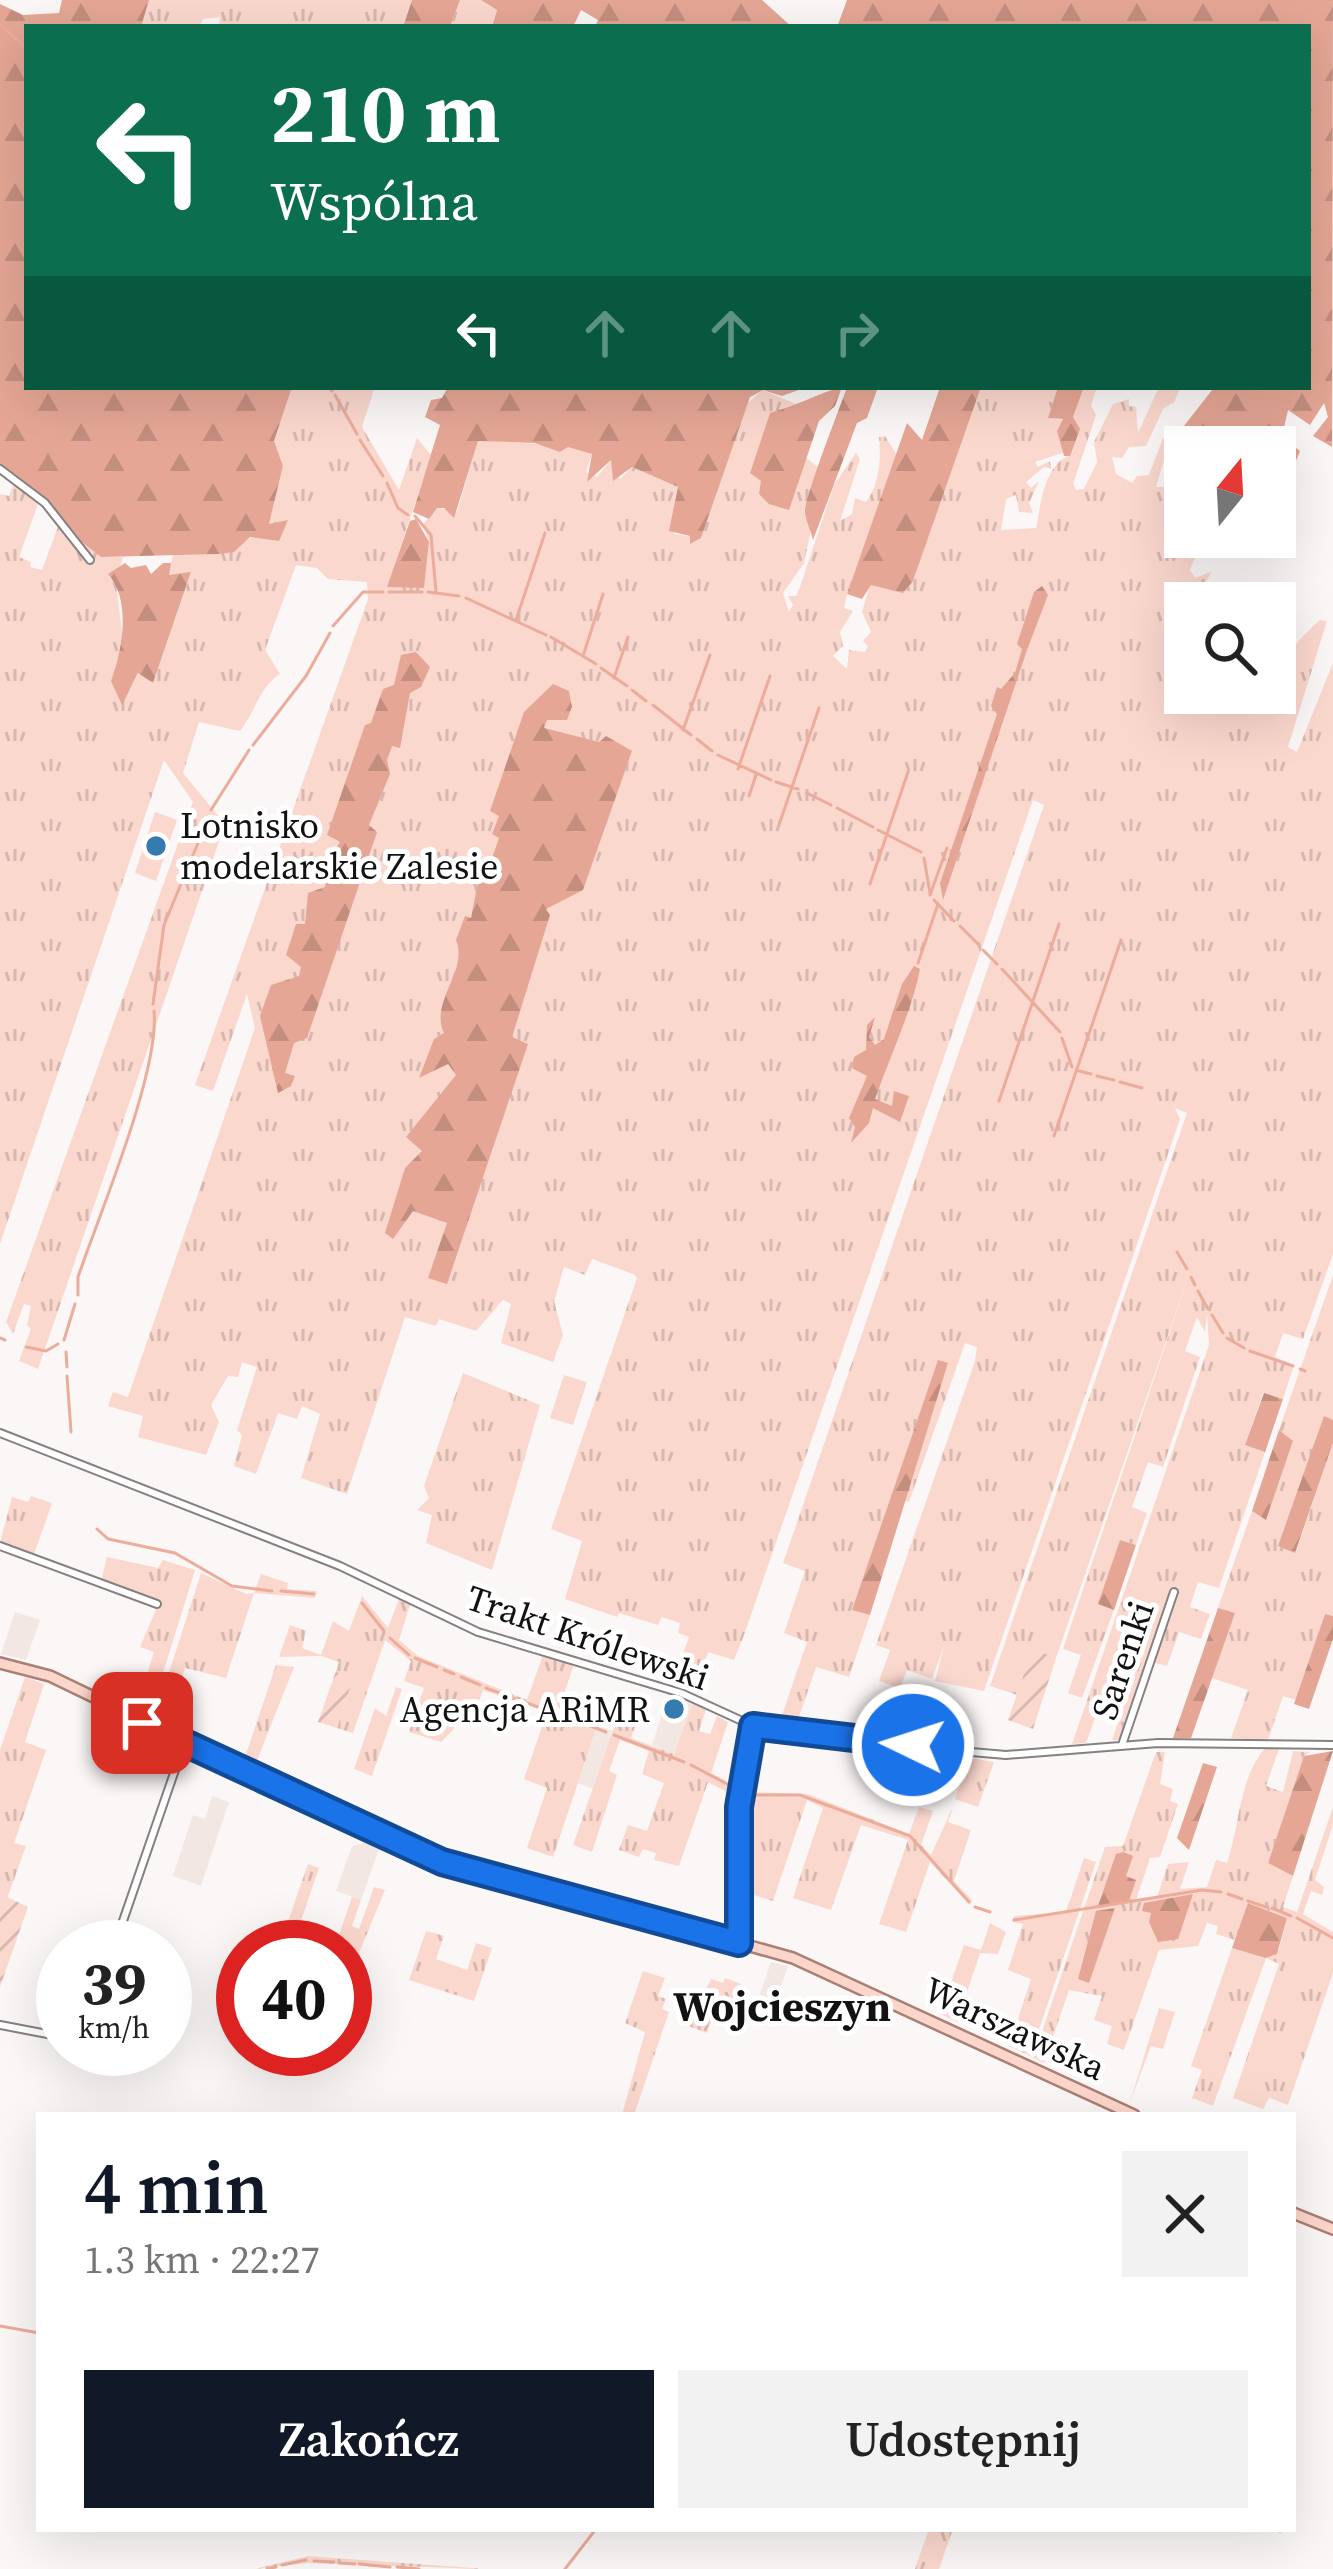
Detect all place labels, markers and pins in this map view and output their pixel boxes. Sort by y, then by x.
place label: Lotnisko modelarskie Zalesie [180,801,498,891]
marker: Lotnisko modelarskie Zalesie [143,833,169,859]
pin [91,1672,193,1774]
place label: Agencja ARiMR [400,1685,650,1734]
marker: Agencja ARiMR [661,1696,687,1722]

